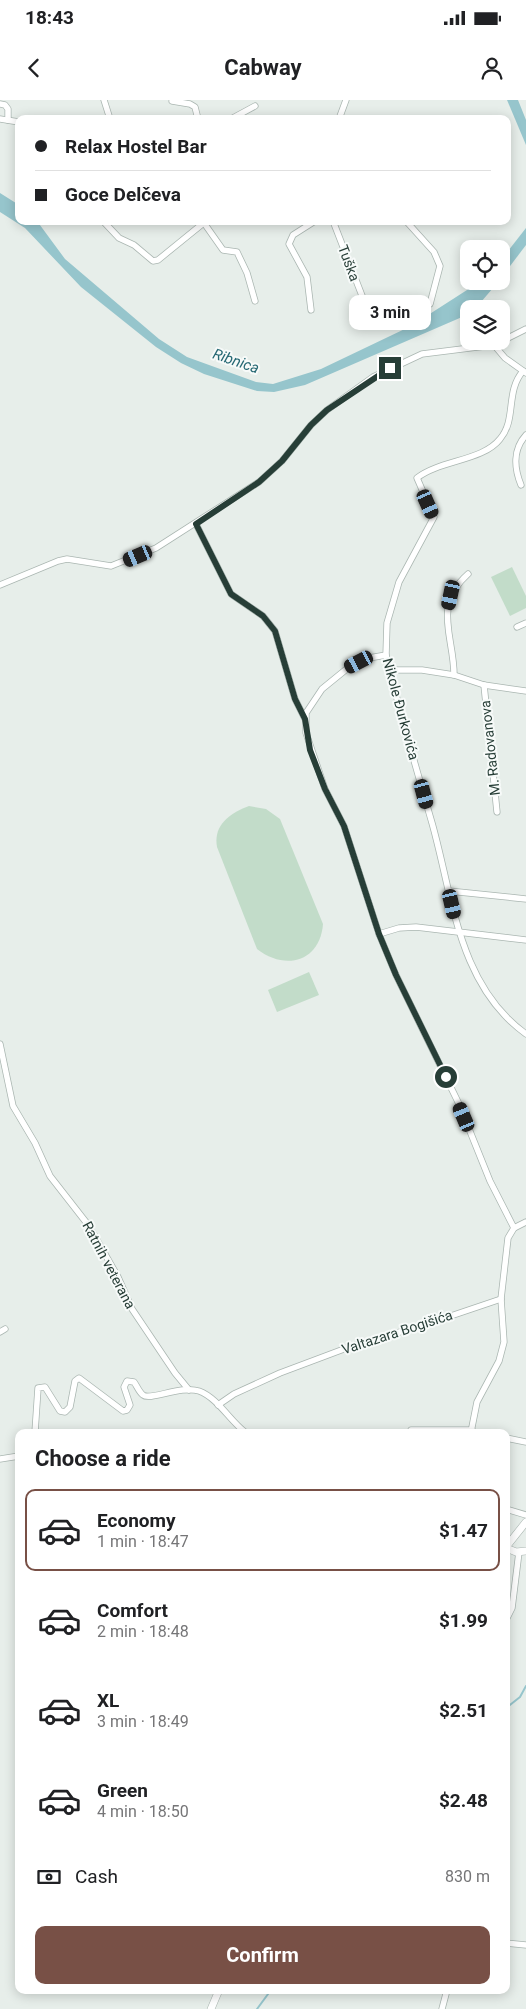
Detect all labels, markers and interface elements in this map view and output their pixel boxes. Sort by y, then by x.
text: 18:43 [25,6,74,29]
icon: back [20,54,48,82]
icon: person [478,54,506,82]
text: Cabway [224,55,302,80]
text: Relax Hostel Bar [65,135,207,158]
text: Goce Delčeva [65,183,181,206]
map controls [460,240,510,350]
button: locate [460,240,510,290]
street label: Tuška [335,243,363,283]
callout: 3 min [349,296,431,330]
button: layers [460,300,510,350]
text: 3 min [370,303,410,322]
water label: Ribnica [210,345,262,377]
route end [379,357,401,379]
car [415,487,440,521]
car [121,543,154,569]
car [440,579,461,611]
car [342,649,375,675]
street label: Nikole Đurkovića [380,656,422,762]
street label: M. Radovanova [477,700,503,796]
car [412,778,435,810]
car [441,888,462,920]
route start [435,1066,457,1088]
car [451,1100,476,1134]
street label: Ratnih veterana [79,1219,139,1311]
street label: Valtazara Bogišića [340,1307,454,1357]
text: Choose a ride [35,1446,171,1471]
icon: car [37,1508,82,1553]
text: Economy [97,1509,176,1532]
text: $1.47 [439,1519,488,1542]
text: 1 min · 18:47 [97,1532,189,1551]
icon: car [37,1598,82,1643]
text: Comfort [97,1599,168,1622]
text: $1.99 [439,1609,488,1632]
text: 2 min · 18:48 [97,1622,189,1641]
icon: car [37,1688,82,1733]
text: XL [97,1689,119,1712]
text: $2.51 [439,1699,488,1722]
text: 3 min · 18:49 [97,1712,189,1731]
icon: car [37,1778,82,1823]
text: Green [97,1779,148,1802]
text: $2.48 [439,1789,488,1812]
text: 4 min · 18:50 [97,1802,189,1821]
icon: cash [35,1863,63,1891]
text: Cash [75,1865,118,1888]
text: 830 m [445,1867,490,1886]
button: Confirm [35,1926,490,1984]

